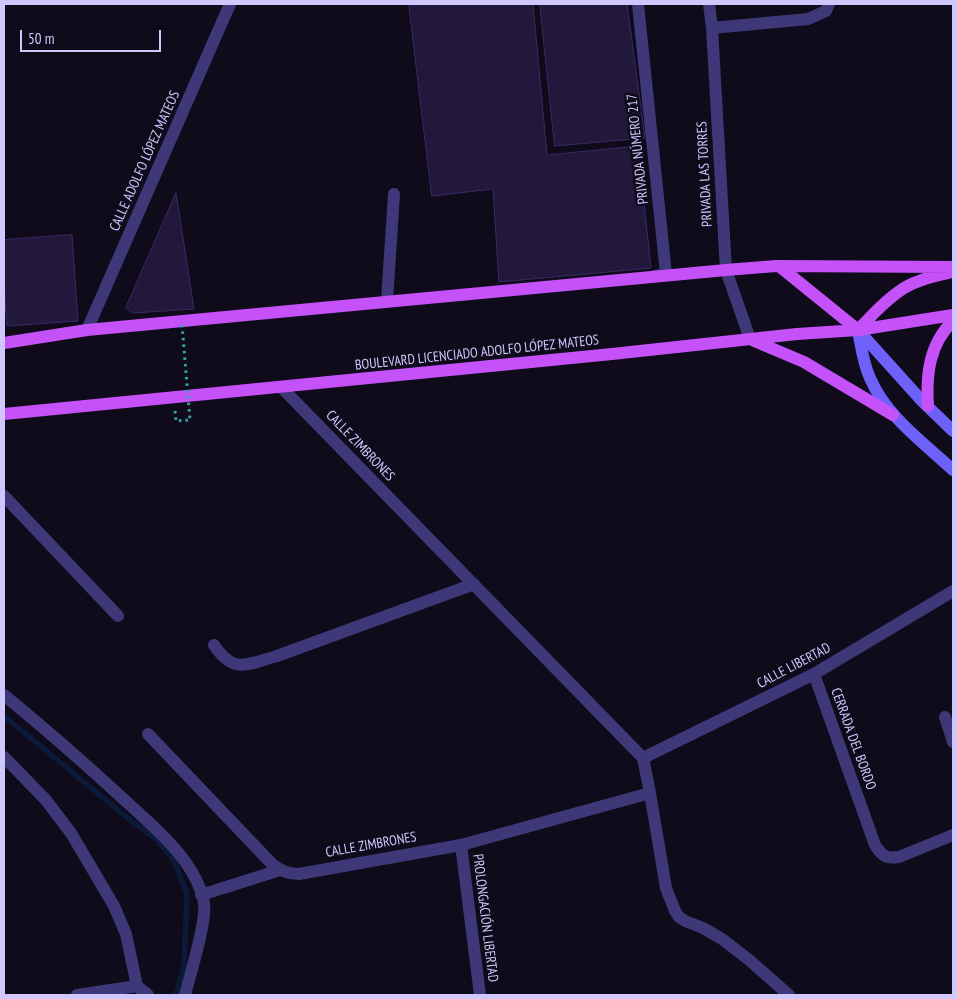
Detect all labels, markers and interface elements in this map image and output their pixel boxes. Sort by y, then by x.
scale bar [22,20,164,52]
text: 50 m [28,29,54,48]
street label: CALLE ADOLFO LÓPEZ MATEOS [106,88,184,234]
street label: PRIVADA NÚMERO 217 [624,93,652,205]
street label: PRIVADA LAS TORRES [694,121,716,227]
street label: BOULEVARD LICENCIADO ADOLFO LÓPEZ MATEOS [354,332,600,374]
street label: CALLE ZIMBRONES [322,407,398,485]
street label: CALLE LIBERTAD [755,640,833,692]
street label: CERRADA DEL BORDO [827,686,879,792]
street label: CALLE ZIMBRONES [324,829,418,861]
street label: PROLONGACIÓN LIBERTAD [469,853,501,983]

